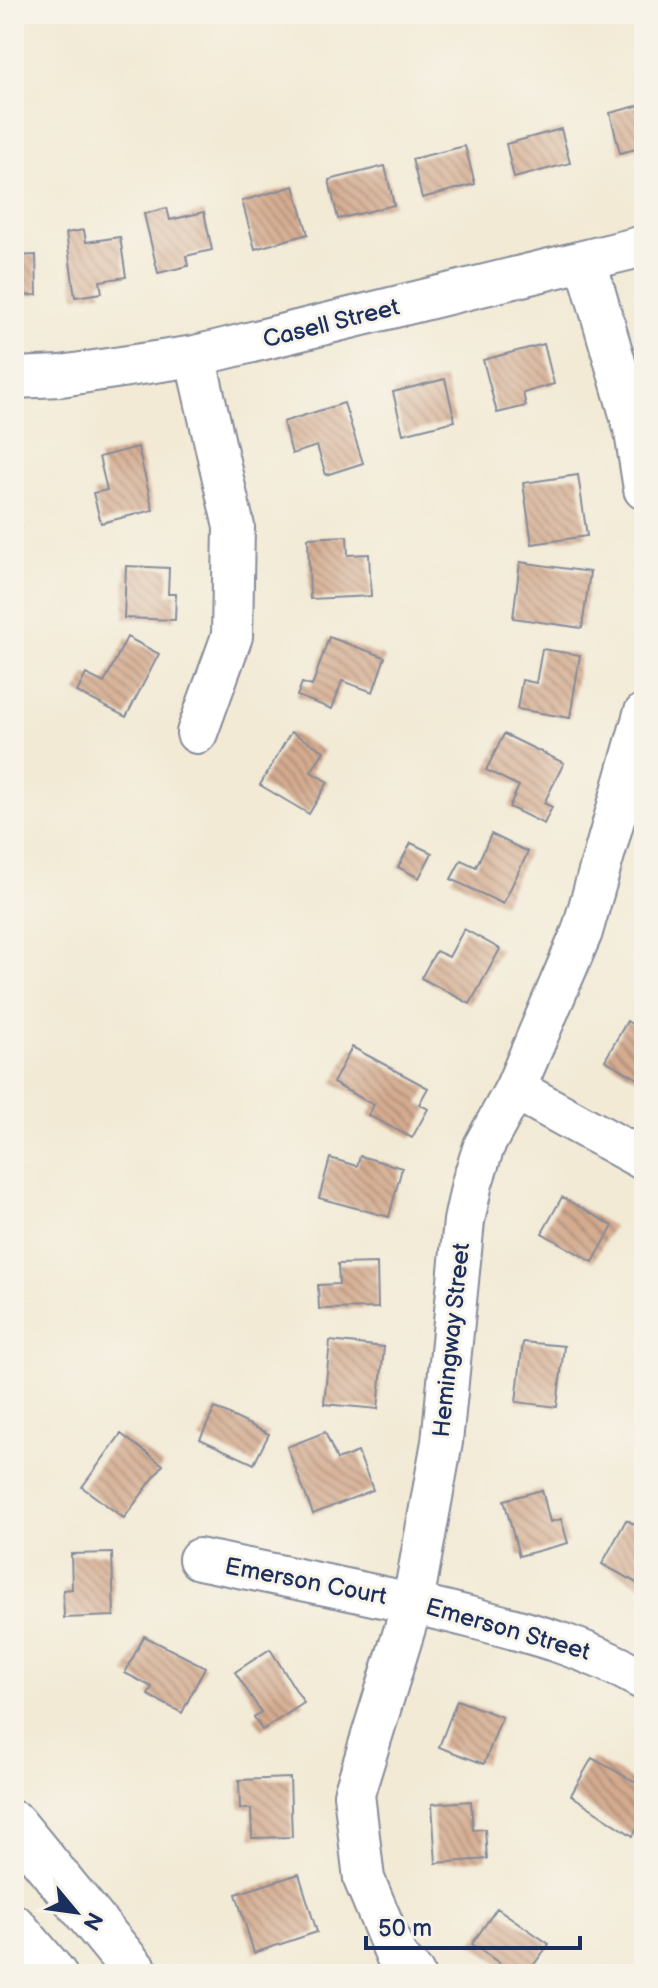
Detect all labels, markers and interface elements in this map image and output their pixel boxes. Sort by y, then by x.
street label: Casell Street [260,292,403,354]
street label: Hemingway Street [427,1241,476,1439]
street label: Emerson Court [223,1552,390,1612]
street label: Emerson Street [422,1592,594,1667]
north arrow [36,1872,116,1952]
scale bar [366,1900,580,1950]
text: N [76,1907,108,1935]
text: 50 m [378,1914,432,1943]

